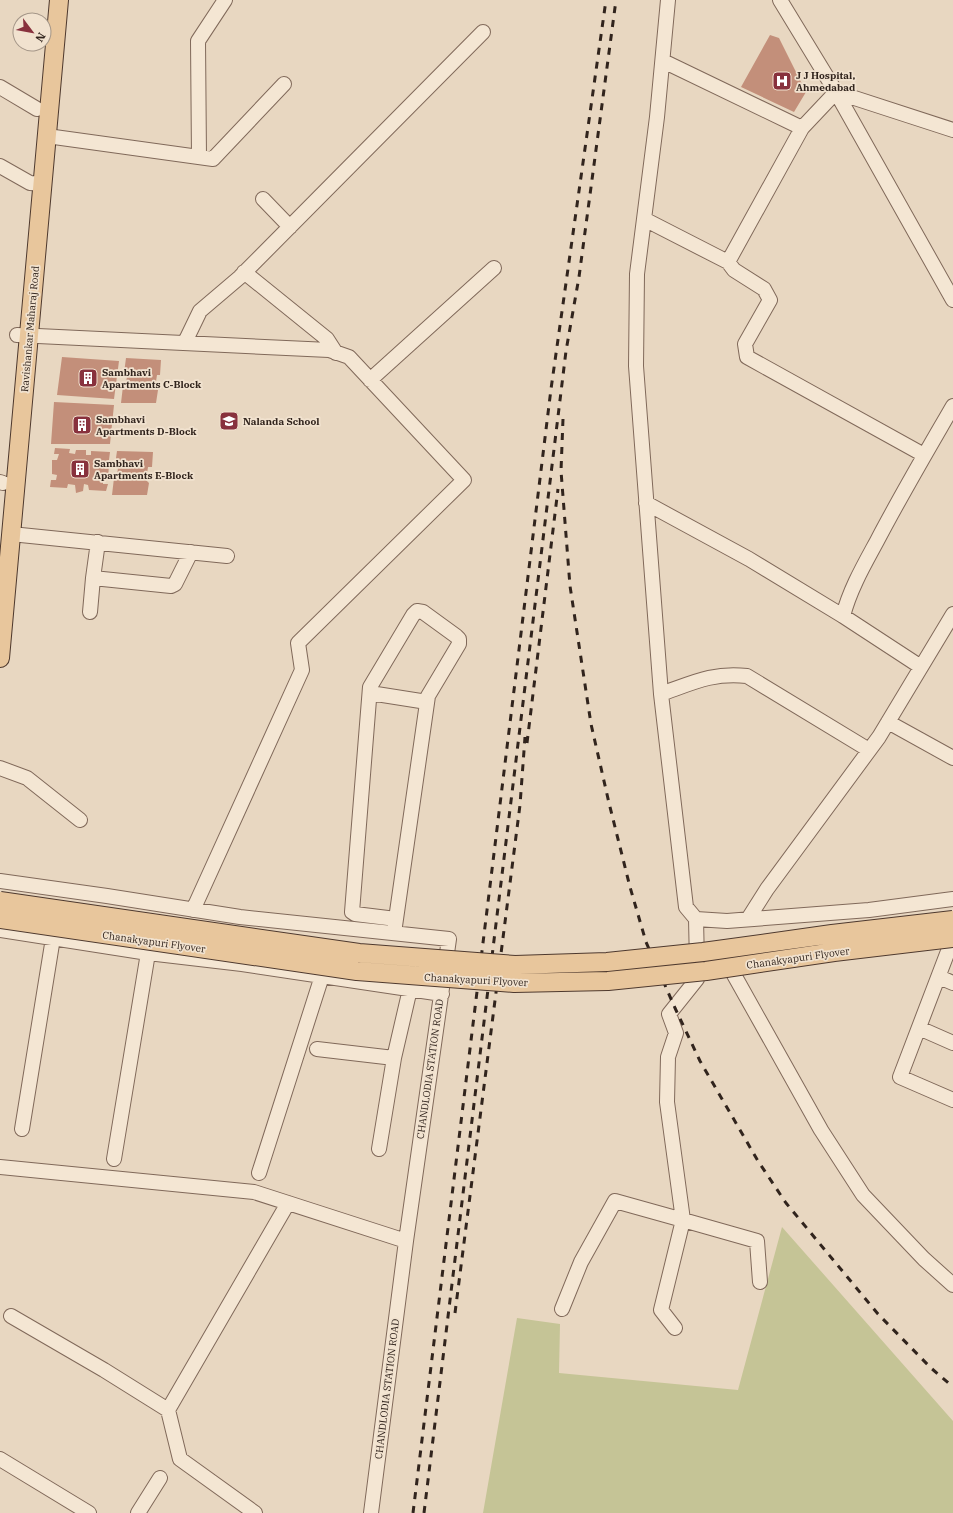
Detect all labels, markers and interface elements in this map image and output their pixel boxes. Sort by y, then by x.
north arrow [12,12,52,52]
text: N [32,30,49,45]
place label: J J Hospital, Ahmedabad [796,69,856,94]
hospital icon: J J Hospital, Ahmedabad [771,70,793,92]
street label: Ravishankar Maharaj Road [18,265,42,393]
place label: Sambhavi Apartments C-Block [102,366,202,391]
building icon: Sambhavi Apartments C-Block [77,367,99,389]
school or university icon: Nalanda School [218,410,240,432]
place label: Sambhavi Apartments D-Block [96,413,197,438]
building icon: Sambhavi Apartments D-Block [71,414,93,436]
place label: Nalanda School [243,415,320,428]
place label: Sambhavi Apartments E-Block [94,457,194,482]
building icon: Sambhavi Apartments E-Block [69,458,91,480]
street label: Chanakyapuri Flyover [102,928,207,956]
street label: Chanakyapuri Flyover [746,944,851,972]
street label: Chanakyapuri Flyover [424,971,529,989]
street label: CHANDLODIA STATION ROAD [414,998,446,1140]
street label: CHANDLODIA STATION ROAD [372,1318,402,1460]

